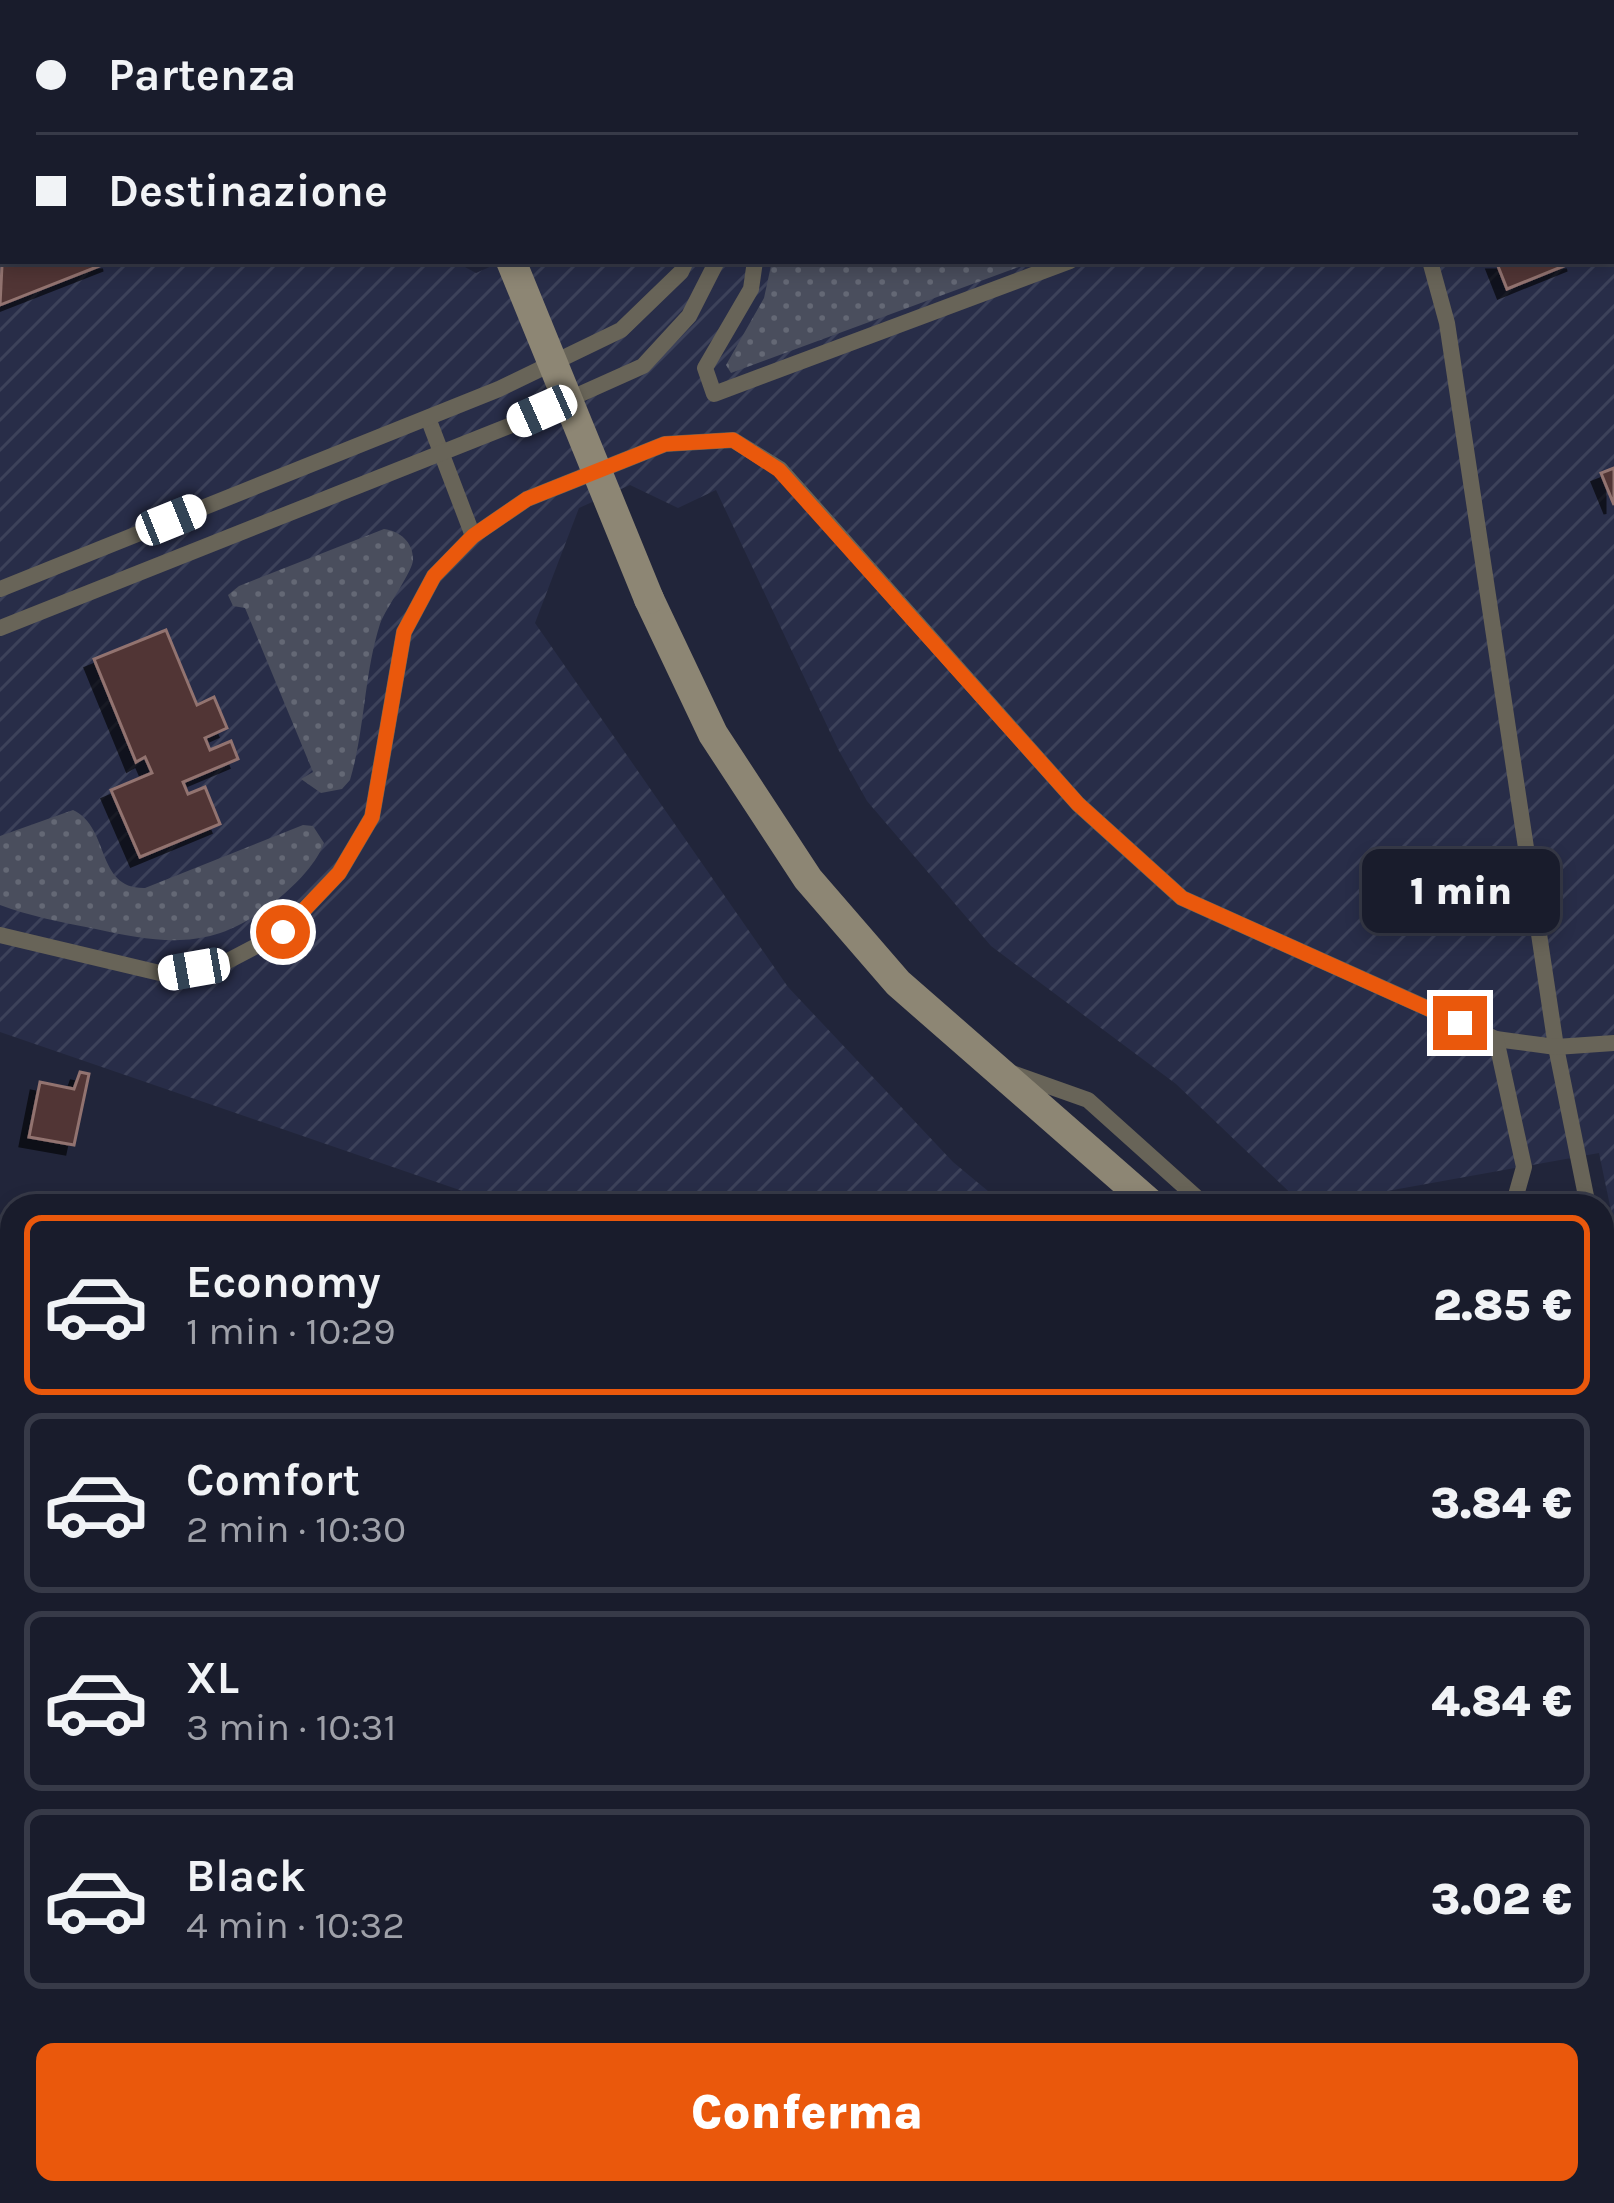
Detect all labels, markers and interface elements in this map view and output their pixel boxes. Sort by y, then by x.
text: Partenza [108,49,296,101]
text: Destinazione [108,165,388,217]
car [502,380,582,442]
car [131,490,211,550]
callout: 1 min [1361,849,1559,933]
text: 1 min [1410,868,1512,914]
route start [256,905,310,959]
car [155,945,233,993]
route end [1433,996,1487,1050]
icon: car [42,1251,150,1359]
text: Economy [186,1256,381,1308]
text: 2.85 € [1433,1279,1572,1331]
text: 1 min · 10:29 [186,1308,396,1354]
icon: car [42,1449,150,1557]
text: Comfort [186,1454,360,1506]
text: 3.84 € [1430,1477,1572,1529]
text: 2 min · 10:30 [186,1506,406,1552]
icon: car [42,1647,150,1755]
text: XL [186,1652,239,1704]
text: 4.84 € [1431,1675,1572,1727]
text: 3 min · 10:31 [186,1704,396,1750]
icon: car [42,1845,150,1953]
text: Black [186,1850,306,1902]
text: 3.02 € [1431,1873,1572,1925]
text: 4 min · 10:32 [186,1902,405,1948]
button: Conferma [36,2043,1578,2181]

